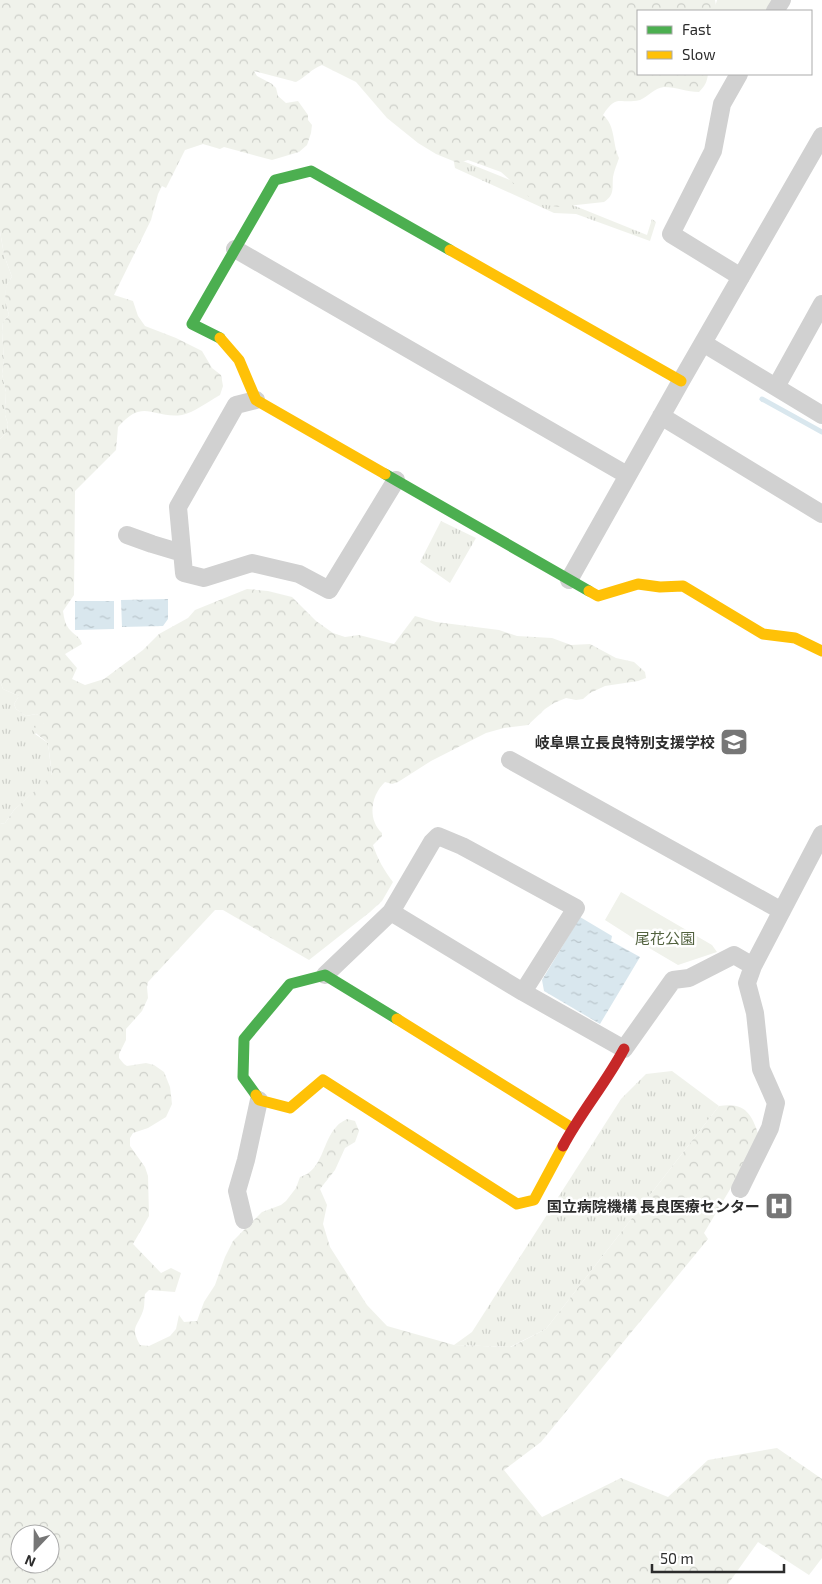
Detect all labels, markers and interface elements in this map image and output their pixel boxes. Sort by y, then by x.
legend [637,10,812,75]
text: Fast [682,20,712,38]
text: Slow [682,45,716,63]
school or university icon: 岐阜県立長良特別支援学校 [719,727,749,757]
place label: 岐阜県立長良特別支援学校 [535,733,715,751]
park label: 尾花公園 [635,929,695,947]
hospital icon: 国立病院機構 長良医療センター [764,1191,794,1221]
place label: 国立病院機構 長良医療センター [547,1197,760,1215]
north arrow [10,1524,60,1574]
scale bar [652,1542,784,1574]
text: 50 m [660,1549,694,1567]
text: N [22,1552,38,1571]

